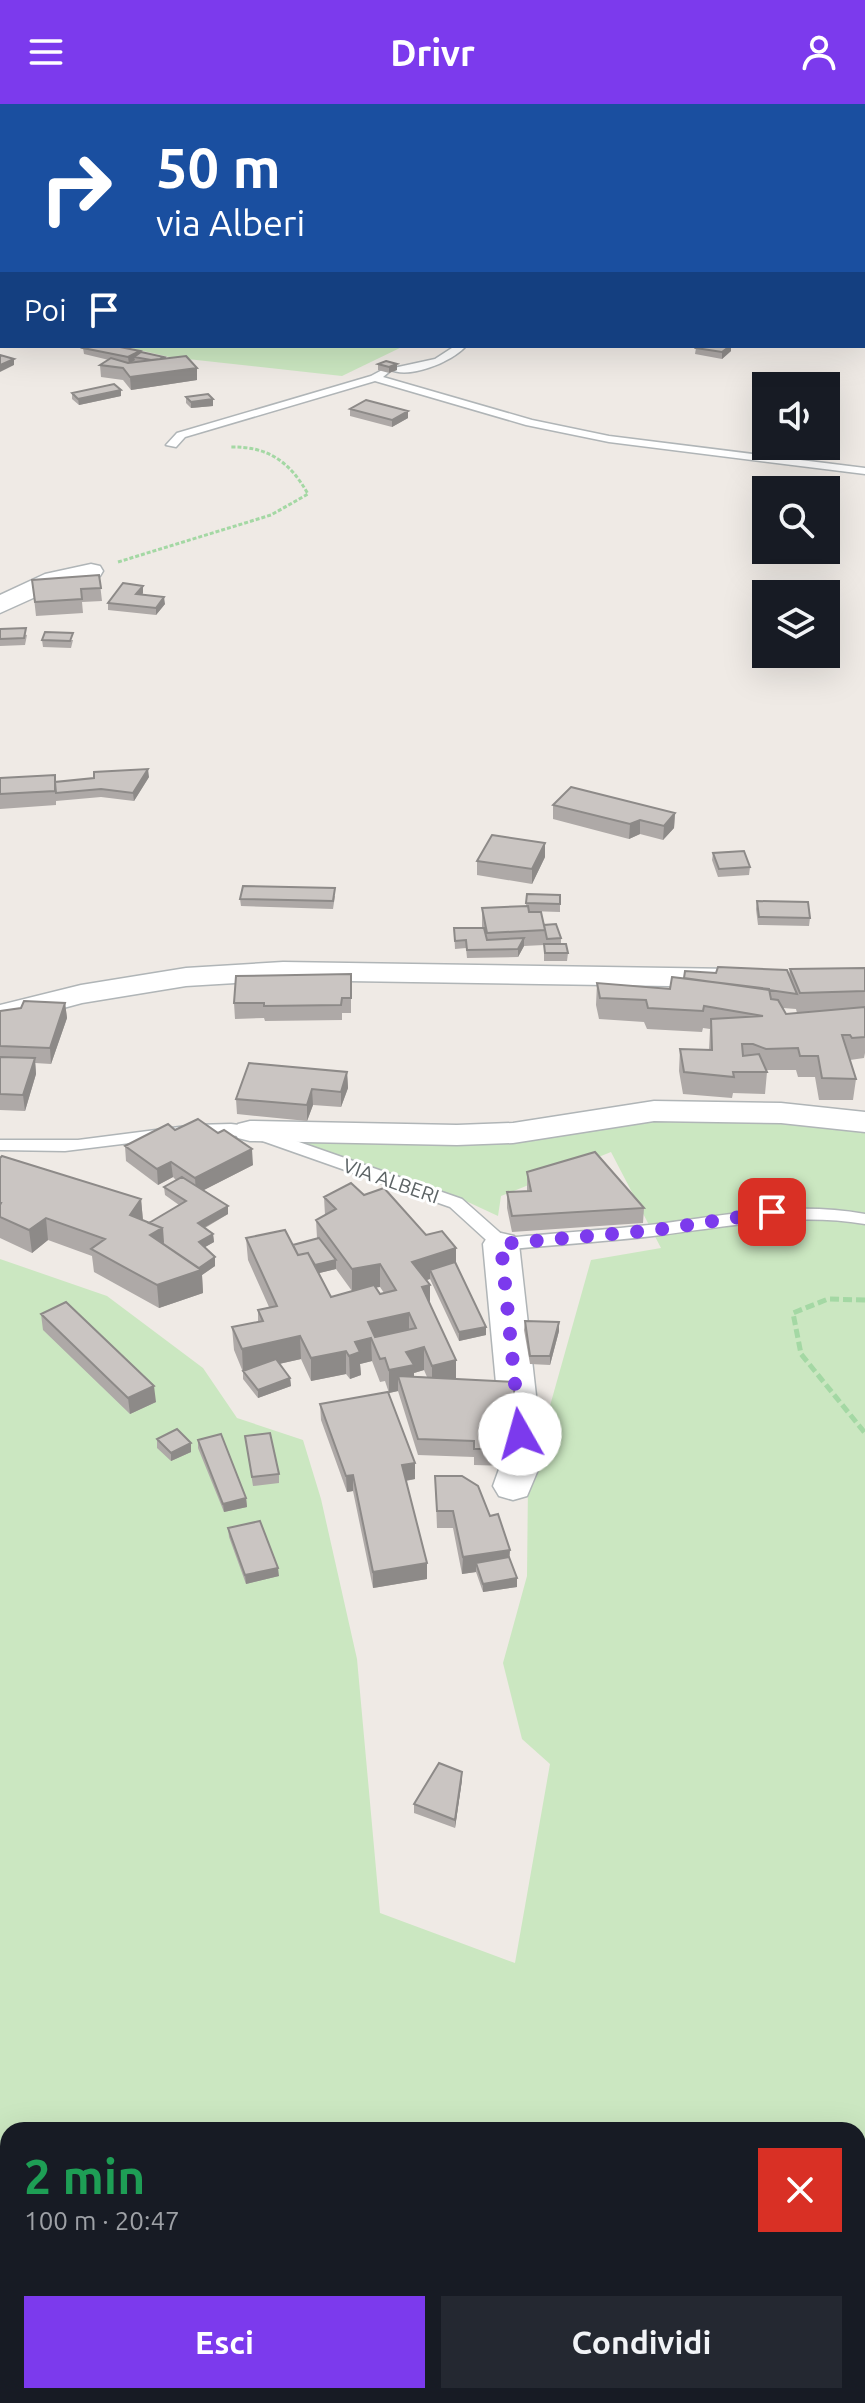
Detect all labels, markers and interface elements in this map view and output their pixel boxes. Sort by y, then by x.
icon: menu [24,30,68,74]
icon: person [797,30,841,74]
text: Drivr [390,32,475,73]
icon: right [24,136,128,240]
text: 50 m [156,136,281,199]
text: via Alberi [156,202,305,243]
icon: arrive [82,288,126,332]
text: Poi [24,293,66,327]
map controls [752,372,840,668]
button: sound [752,372,840,460]
button: search [752,476,840,564]
button: layers [752,580,840,668]
street label: VIA ALBERI [340,1153,442,1208]
pin [738,1178,806,1246]
icon: arrive [750,1190,794,1234]
position arrow [478,1392,562,1476]
button: close [758,2148,842,2232]
text: 2 min [24,2149,145,2203]
text: 100 m · 20:47 [24,2206,180,2235]
button: Esci [24,2296,425,2388]
button: Condividi [441,2296,842,2388]

